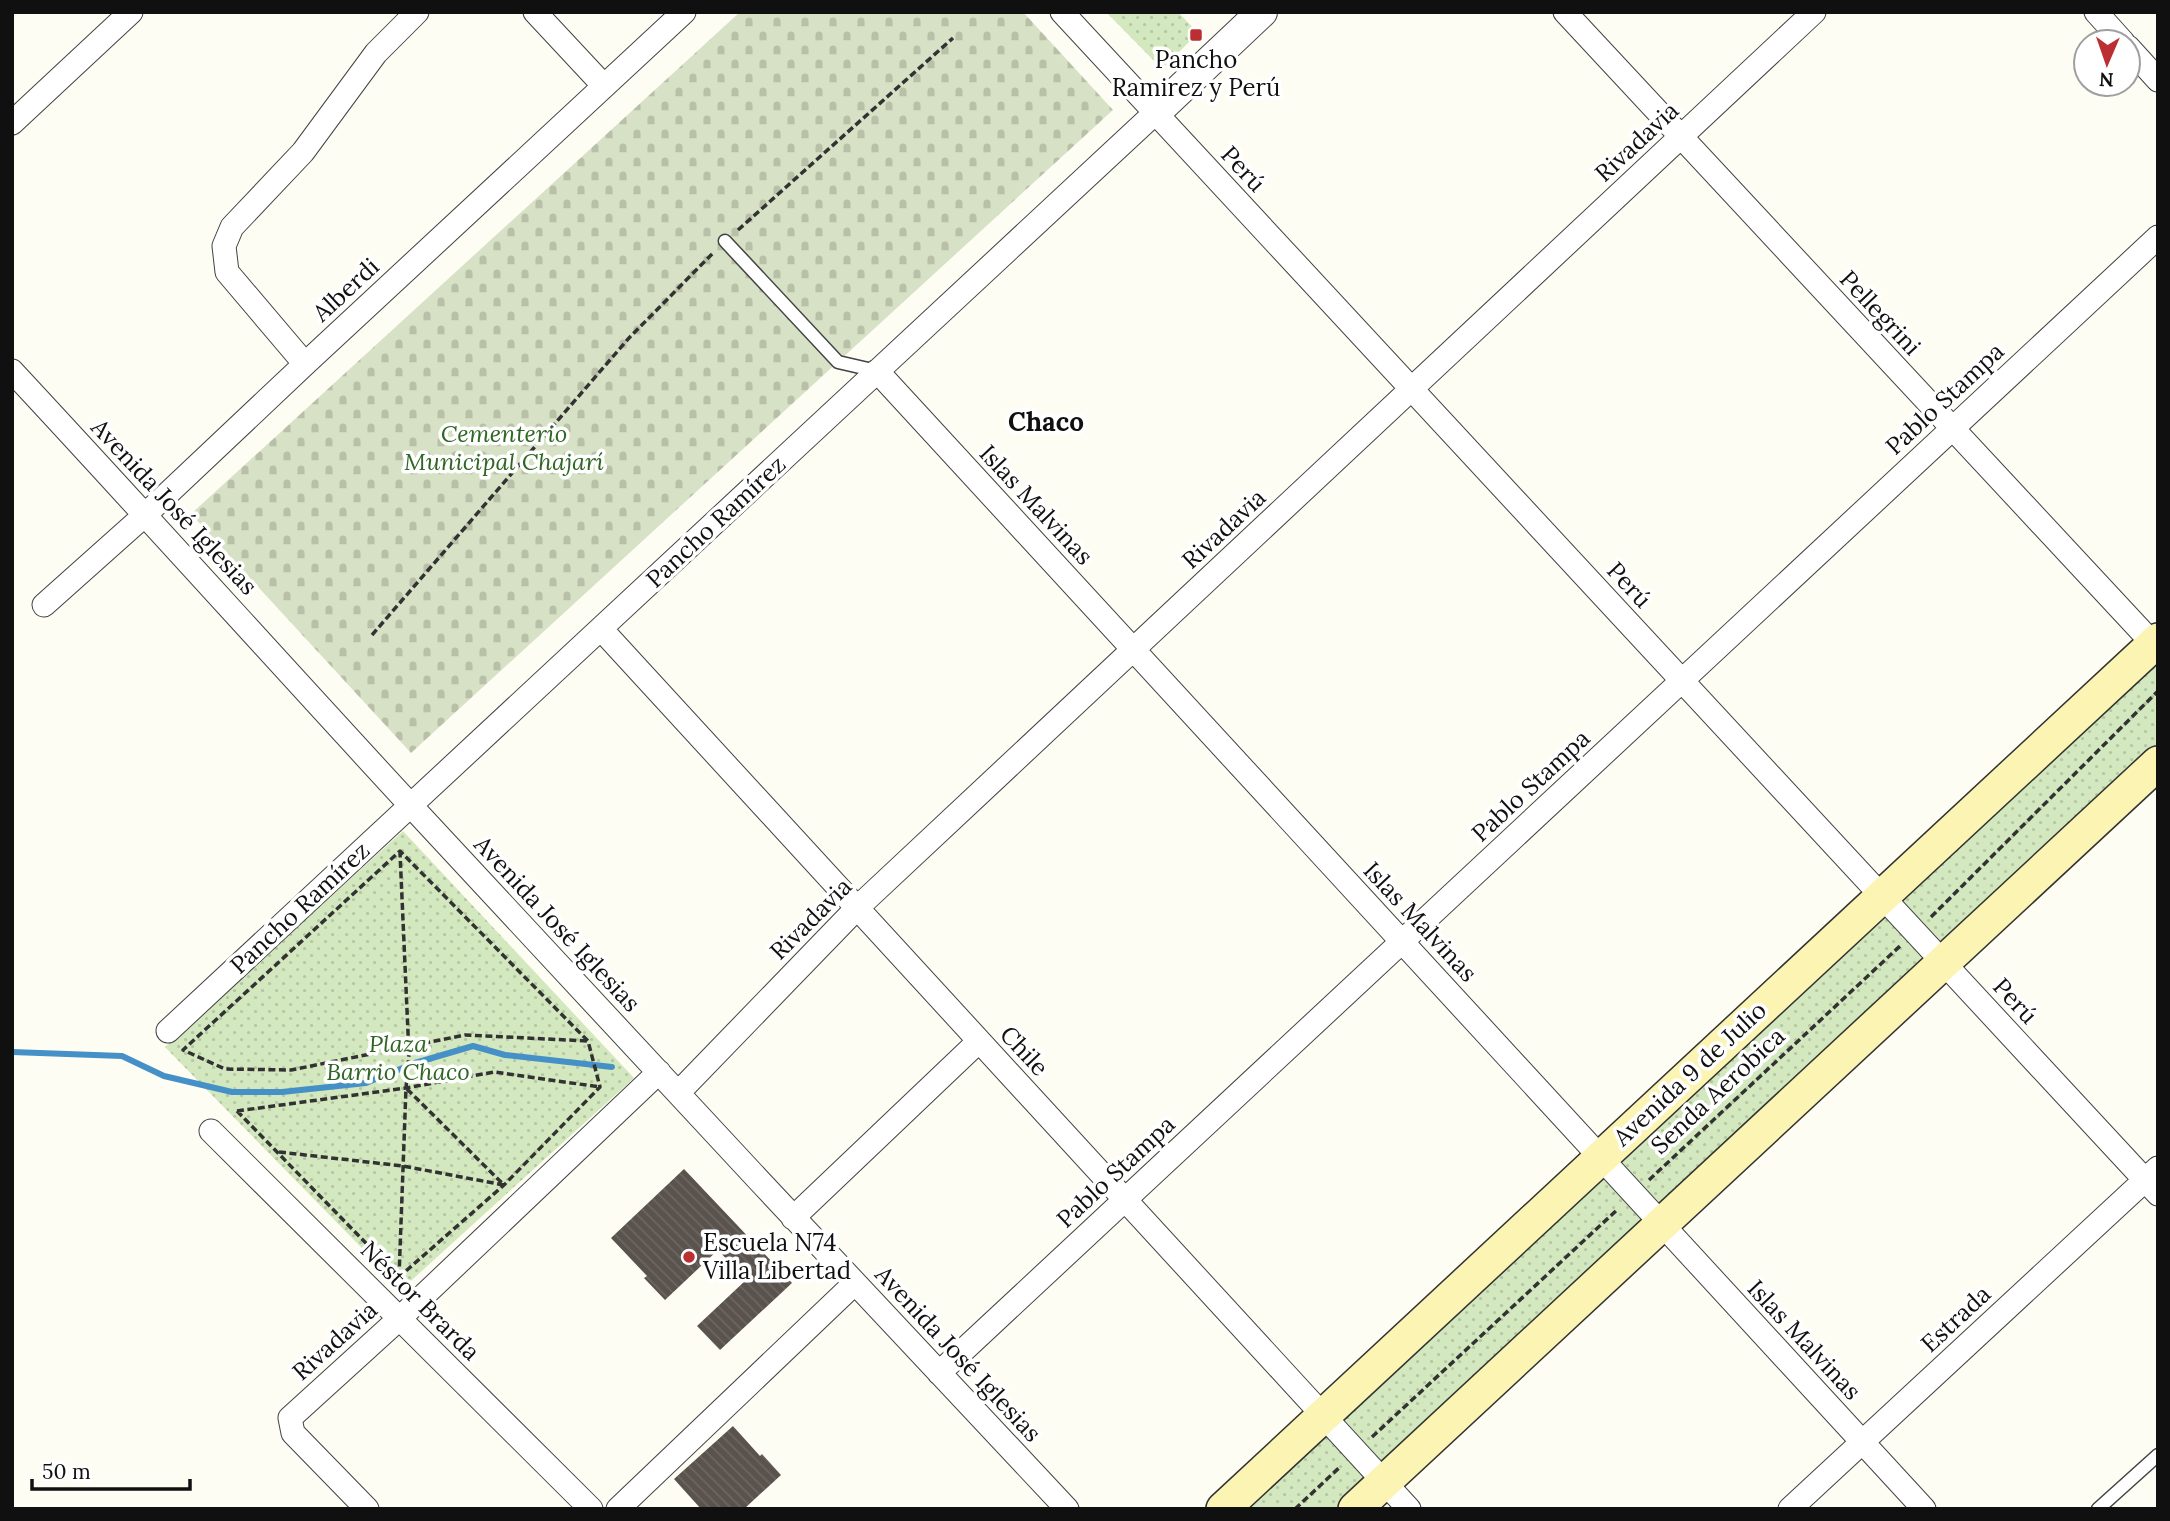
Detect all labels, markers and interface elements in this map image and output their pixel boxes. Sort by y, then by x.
marker: Pancho Ramirez y Perú [1188,27,1204,43]
north arrow [2072,28,2142,98]
place label: Pancho Ramirez y Perú [1112,44,1280,103]
text: N [2098,68,2114,92]
street label: Rivadavia [1588,95,1685,188]
street label: Perú [1214,139,1272,198]
street label: Alberdi [305,251,385,329]
street label: Pellegrini [1833,264,1928,362]
street label: Pablo Stampa [1879,336,2010,461]
district label: Chaco [1008,405,1084,438]
street label: Avenida José Iglesias [84,411,264,601]
park label: Cementerio Municipal Chajarí [404,418,604,477]
street label: Islas Malvinas [973,438,1100,571]
street label: Pancho Ramírez [639,449,792,594]
street label: Rivadavia [1175,482,1272,575]
street label: Perú [1600,555,1658,614]
street label: Pablo Stampa [1465,723,1596,848]
street label: Avenida José Iglesias [467,828,647,1018]
street label: Pancho Ramírez [223,835,376,980]
street label: Islas Malvinas [1357,855,1484,988]
street label: Rivadavia [763,871,858,966]
street label: Perú [1986,971,2044,1030]
street label: Avenida 9 de Julio [1606,995,1773,1153]
street label: Chile [993,1019,1055,1082]
street label: Senda Aerobica [1644,1021,1791,1161]
park label: Plaza Barrio Chaco [326,1028,470,1087]
street label: Pablo Stampa [1050,1109,1181,1234]
place label: Escuela N74 Villa Libertad [702,1227,851,1286]
street label: Néstor Brarda [354,1234,487,1367]
marker: Escuela N74 Villa Libertad [681,1249,697,1265]
street label: Avenida José Iglesias [868,1258,1048,1448]
street label: Islas Malvinas [1741,1273,1868,1406]
street label: Estrada [1914,1278,1997,1359]
street label: Rivadavia [286,1294,384,1387]
scale bar [32,1448,189,1492]
text: 50 m [42,1458,91,1485]

